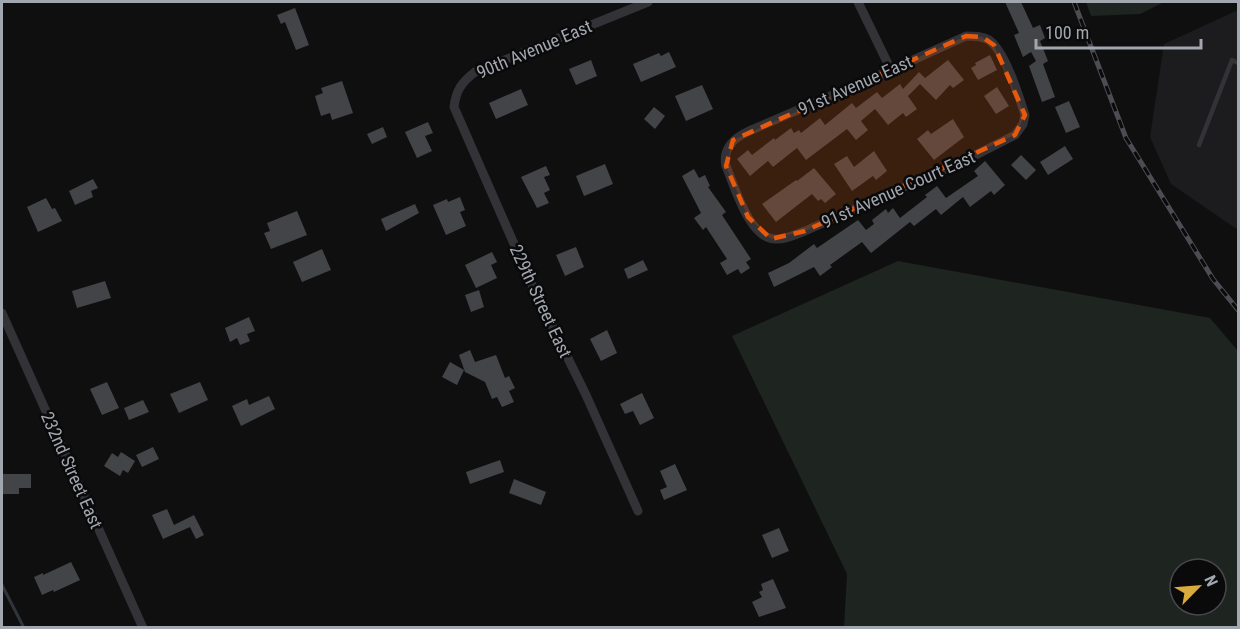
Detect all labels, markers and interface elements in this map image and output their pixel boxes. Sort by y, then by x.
scale bar [1036,12,1201,50]
street label: 90th Avenue East [473,15,595,83]
text: 100 m [1045,22,1089,43]
street label: 91st Avenue East [795,50,915,120]
street label: 91st Avenue Court East [818,146,978,232]
street label: 229th Street East [506,241,576,361]
street label: 232nd Street East [37,408,107,532]
north arrow [1168,557,1228,617]
text: N [1200,572,1222,589]

